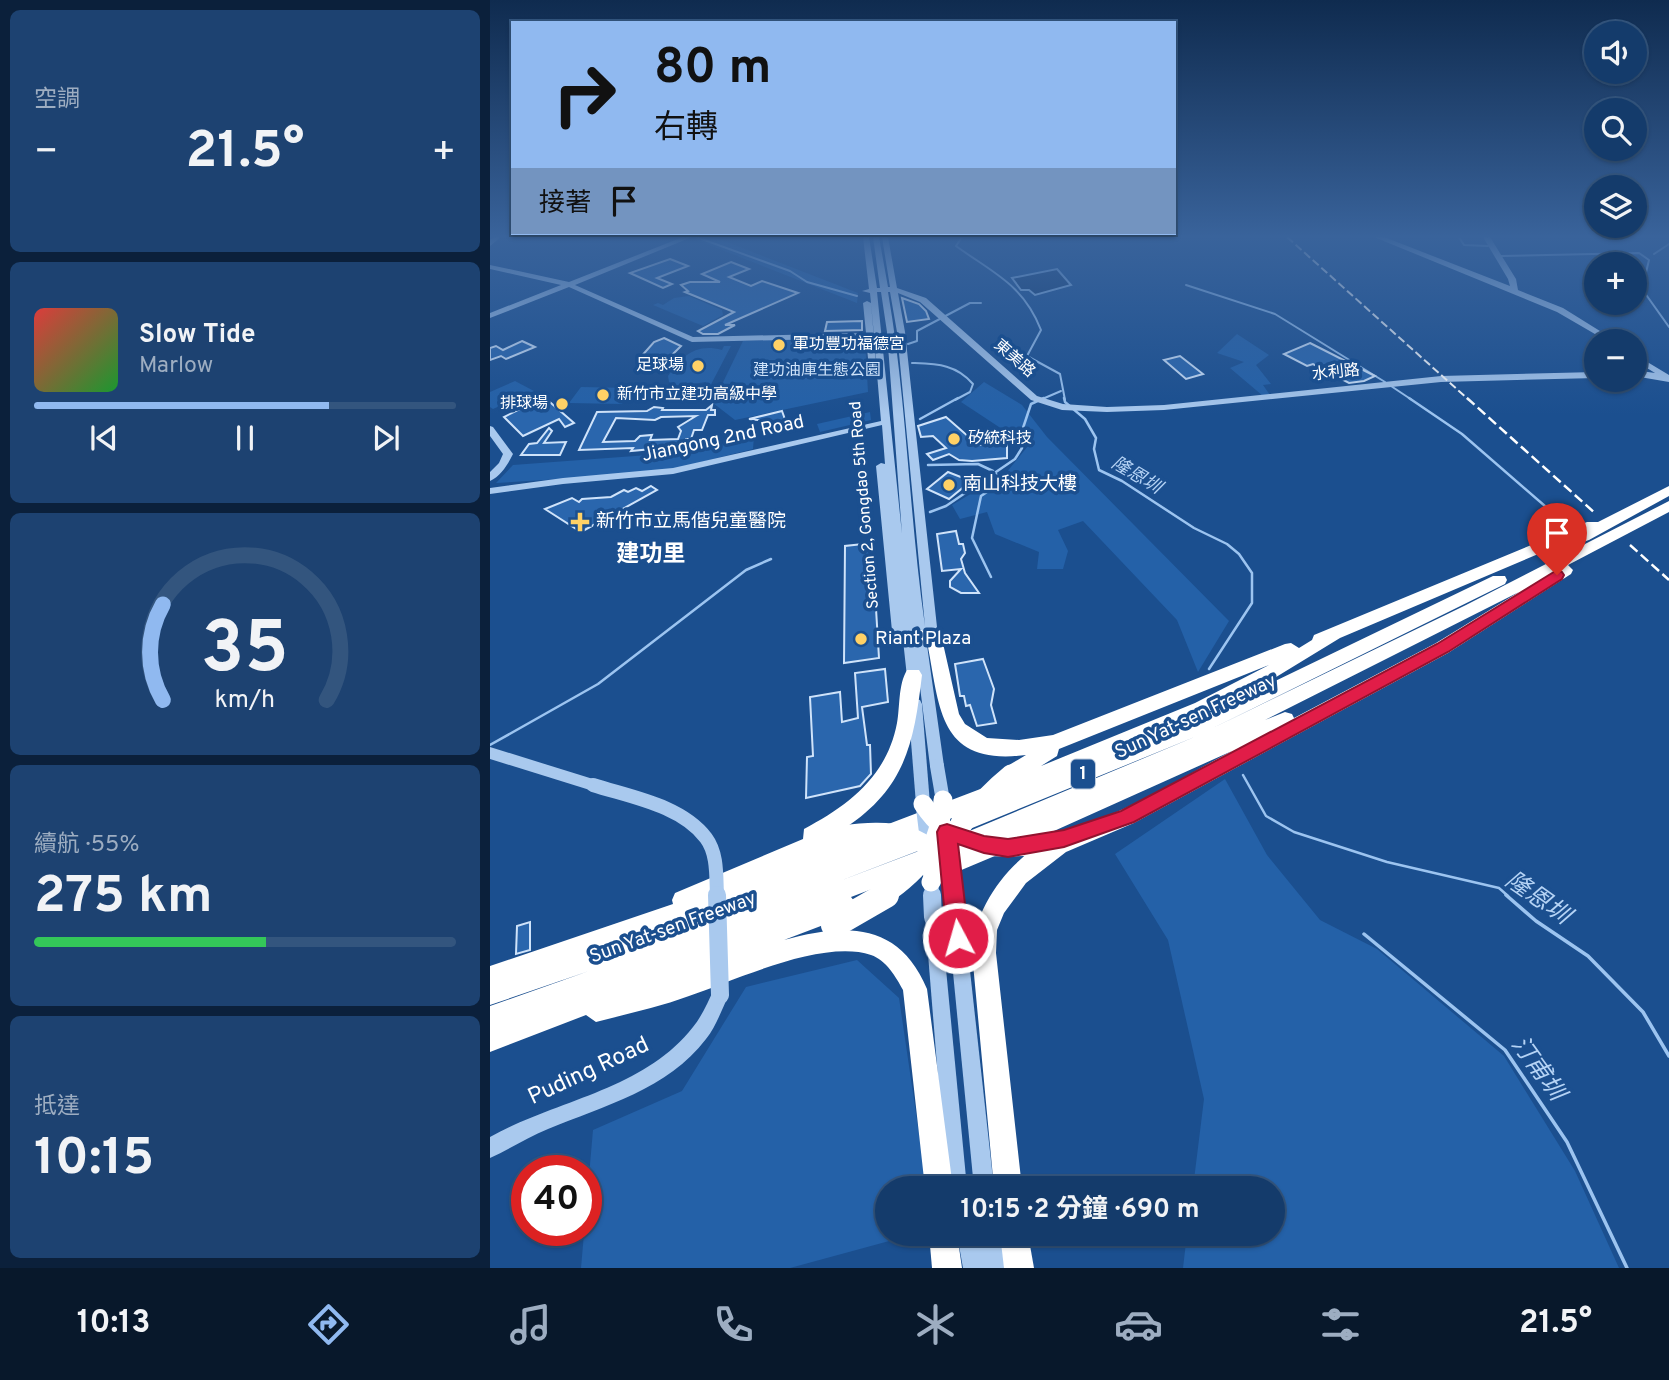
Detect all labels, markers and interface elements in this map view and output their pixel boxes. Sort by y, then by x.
map controls [1584,21,1647,392]
button: sound [1584,21,1647,84]
text: 80 m [654,39,771,101]
icon: right [539,49,630,140]
text: 空調 [34,86,80,115]
button: search [1584,98,1647,161]
text: 右轉 [654,109,718,149]
text: 21.5° [186,120,304,186]
text: − [34,129,59,178]
text: + [431,129,456,178]
button: layers [1584,175,1647,238]
icon: arrive [605,182,643,220]
text: 接著 [539,188,591,221]
button: + [1584,252,1647,315]
text: Slow Tide [139,319,256,352]
button: − [1584,329,1647,392]
place label: 軍功豐功福德宮 [793,335,905,355]
street label: 東美路 [989,336,1039,382]
marker: 軍功豐功福德宮 [771,337,787,353]
text: Marlow [139,352,213,381]
place label: 足球場 [636,356,684,376]
marker: 足球場 [690,358,706,374]
park label: 建功油庫生態公園 [753,361,881,381]
street label: 水利路 [1311,361,1361,385]
place label: 新竹市立建功高級中學 [617,385,777,405]
marker: 新竹市立建功高級中學 [595,387,611,403]
place label: 排球場 [500,394,548,414]
marker: 排球場 [554,396,570,412]
street label: Section 2, Gongdao 5th Road [846,400,884,610]
street label: Jiangong 2nd Road [640,410,806,468]
icon: previous [85,419,123,457]
icon: pause [226,419,264,457]
icon: next [367,419,405,457]
place label: 矽統科技 [968,429,1032,449]
marker: 矽統科技 [946,431,962,447]
water label: 隆恩圳 [1107,452,1168,501]
place label: 南山科技大樓 [963,473,1077,497]
marker: 南山科技大樓 [941,477,957,493]
pin [1527,503,1587,575]
place label: 新竹市立馬偕兒童醫院 [596,510,786,534]
marker: 新竹市立馬偕兒童醫院 [570,512,590,532]
icon: arrive [1538,514,1576,552]
district label: 建功里 [617,541,686,570]
text: 35 [201,606,289,698]
place label: Riant Plaza [875,627,971,651]
marker: Riant Plaza [853,631,869,647]
street label: Sun Yat-sen Freeway [1111,669,1281,765]
text: km/h [215,685,275,717]
road number: 1 [1071,760,1095,788]
text: 續航 · 55% [34,831,139,860]
text: 275 km [34,865,213,931]
water label: 隆恩圳 [1499,866,1578,934]
street label: Sun Yat-sen Freeway [586,887,760,969]
position arrow [921,901,995,975]
street label: Puding Road [524,1031,654,1113]
water label: 汀甫圳 [1504,1031,1572,1109]
text: 抵達 [34,1093,80,1122]
text: 10:15 [34,1127,154,1193]
speed limit sign: 40 [511,1155,602,1246]
text: 10:15 · 2 分鐘 · 690 m [961,1194,1199,1227]
icon: directions [304,1300,353,1349]
icon: music [506,1300,555,1349]
icon: phone [709,1300,758,1349]
icon: climate [911,1300,960,1349]
icon: car [1114,1300,1163,1349]
icon: filters [1316,1300,1365,1349]
text: 10:13 [77,1304,150,1344]
text: 21.5° [1519,1304,1592,1344]

